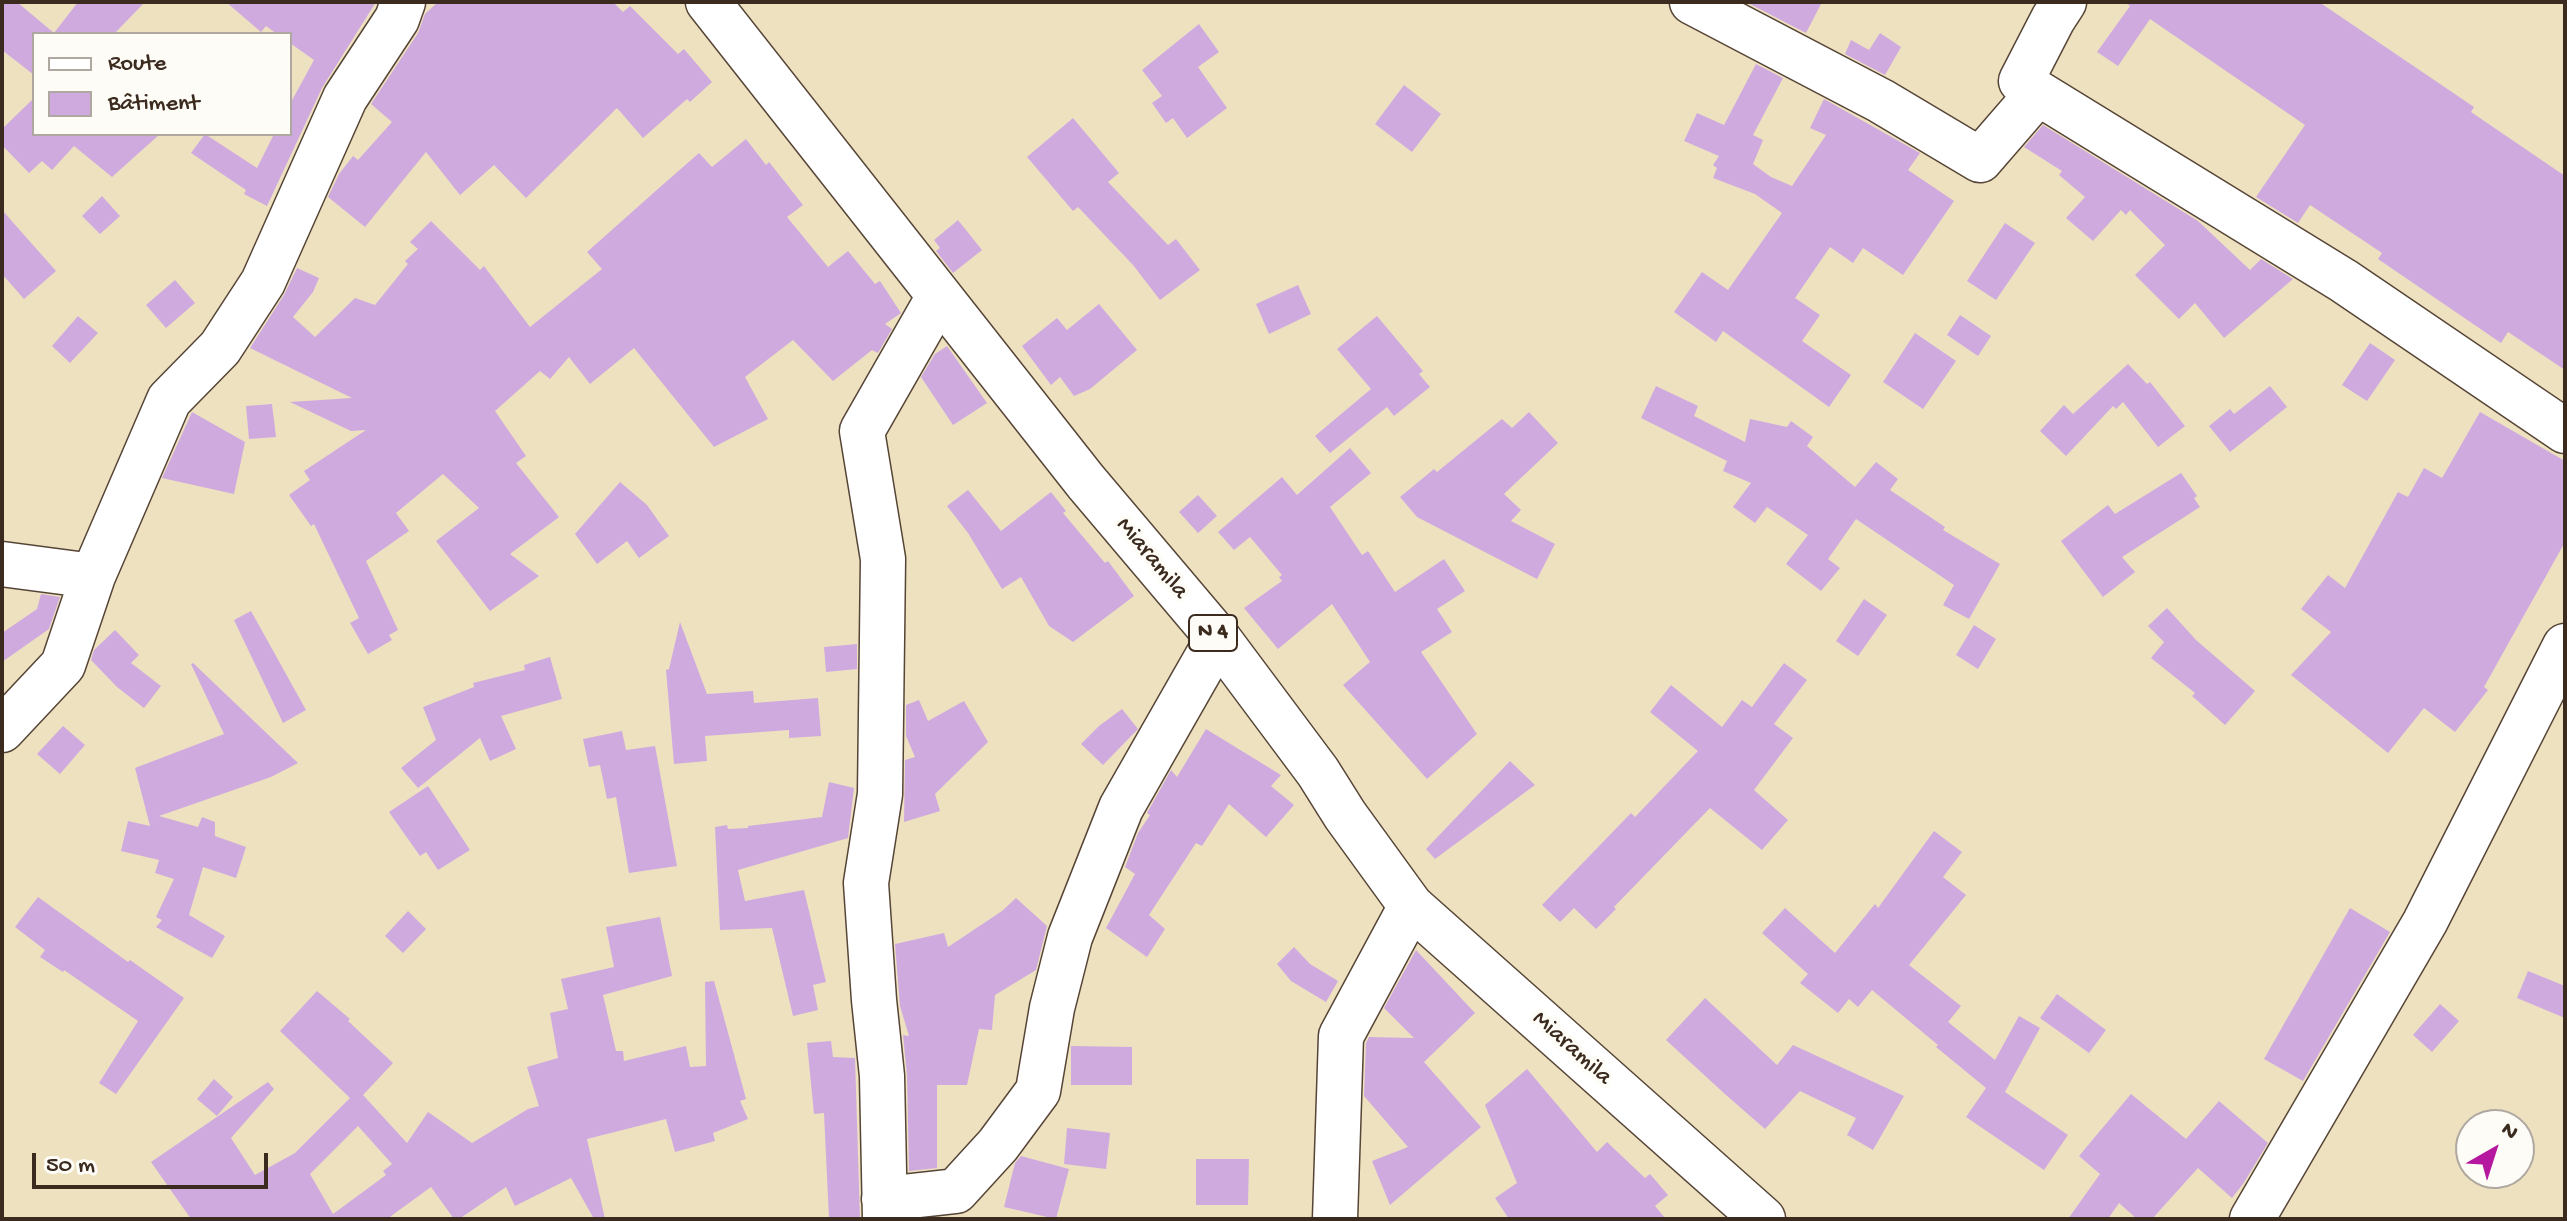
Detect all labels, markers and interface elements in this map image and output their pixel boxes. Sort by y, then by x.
legend [32,32,292,136]
text: Route [108,50,166,79]
text: Bâtiment [108,90,199,119]
street label: Miaramila [1109,512,1193,606]
road number: N 4 [1189,615,1237,651]
street label: Miaramila [1525,1006,1617,1092]
north arrow [2455,1109,2535,1189]
text: N [2495,1117,2523,1147]
scale bar [36,1137,272,1187]
text: 50 m [46,1152,95,1181]

